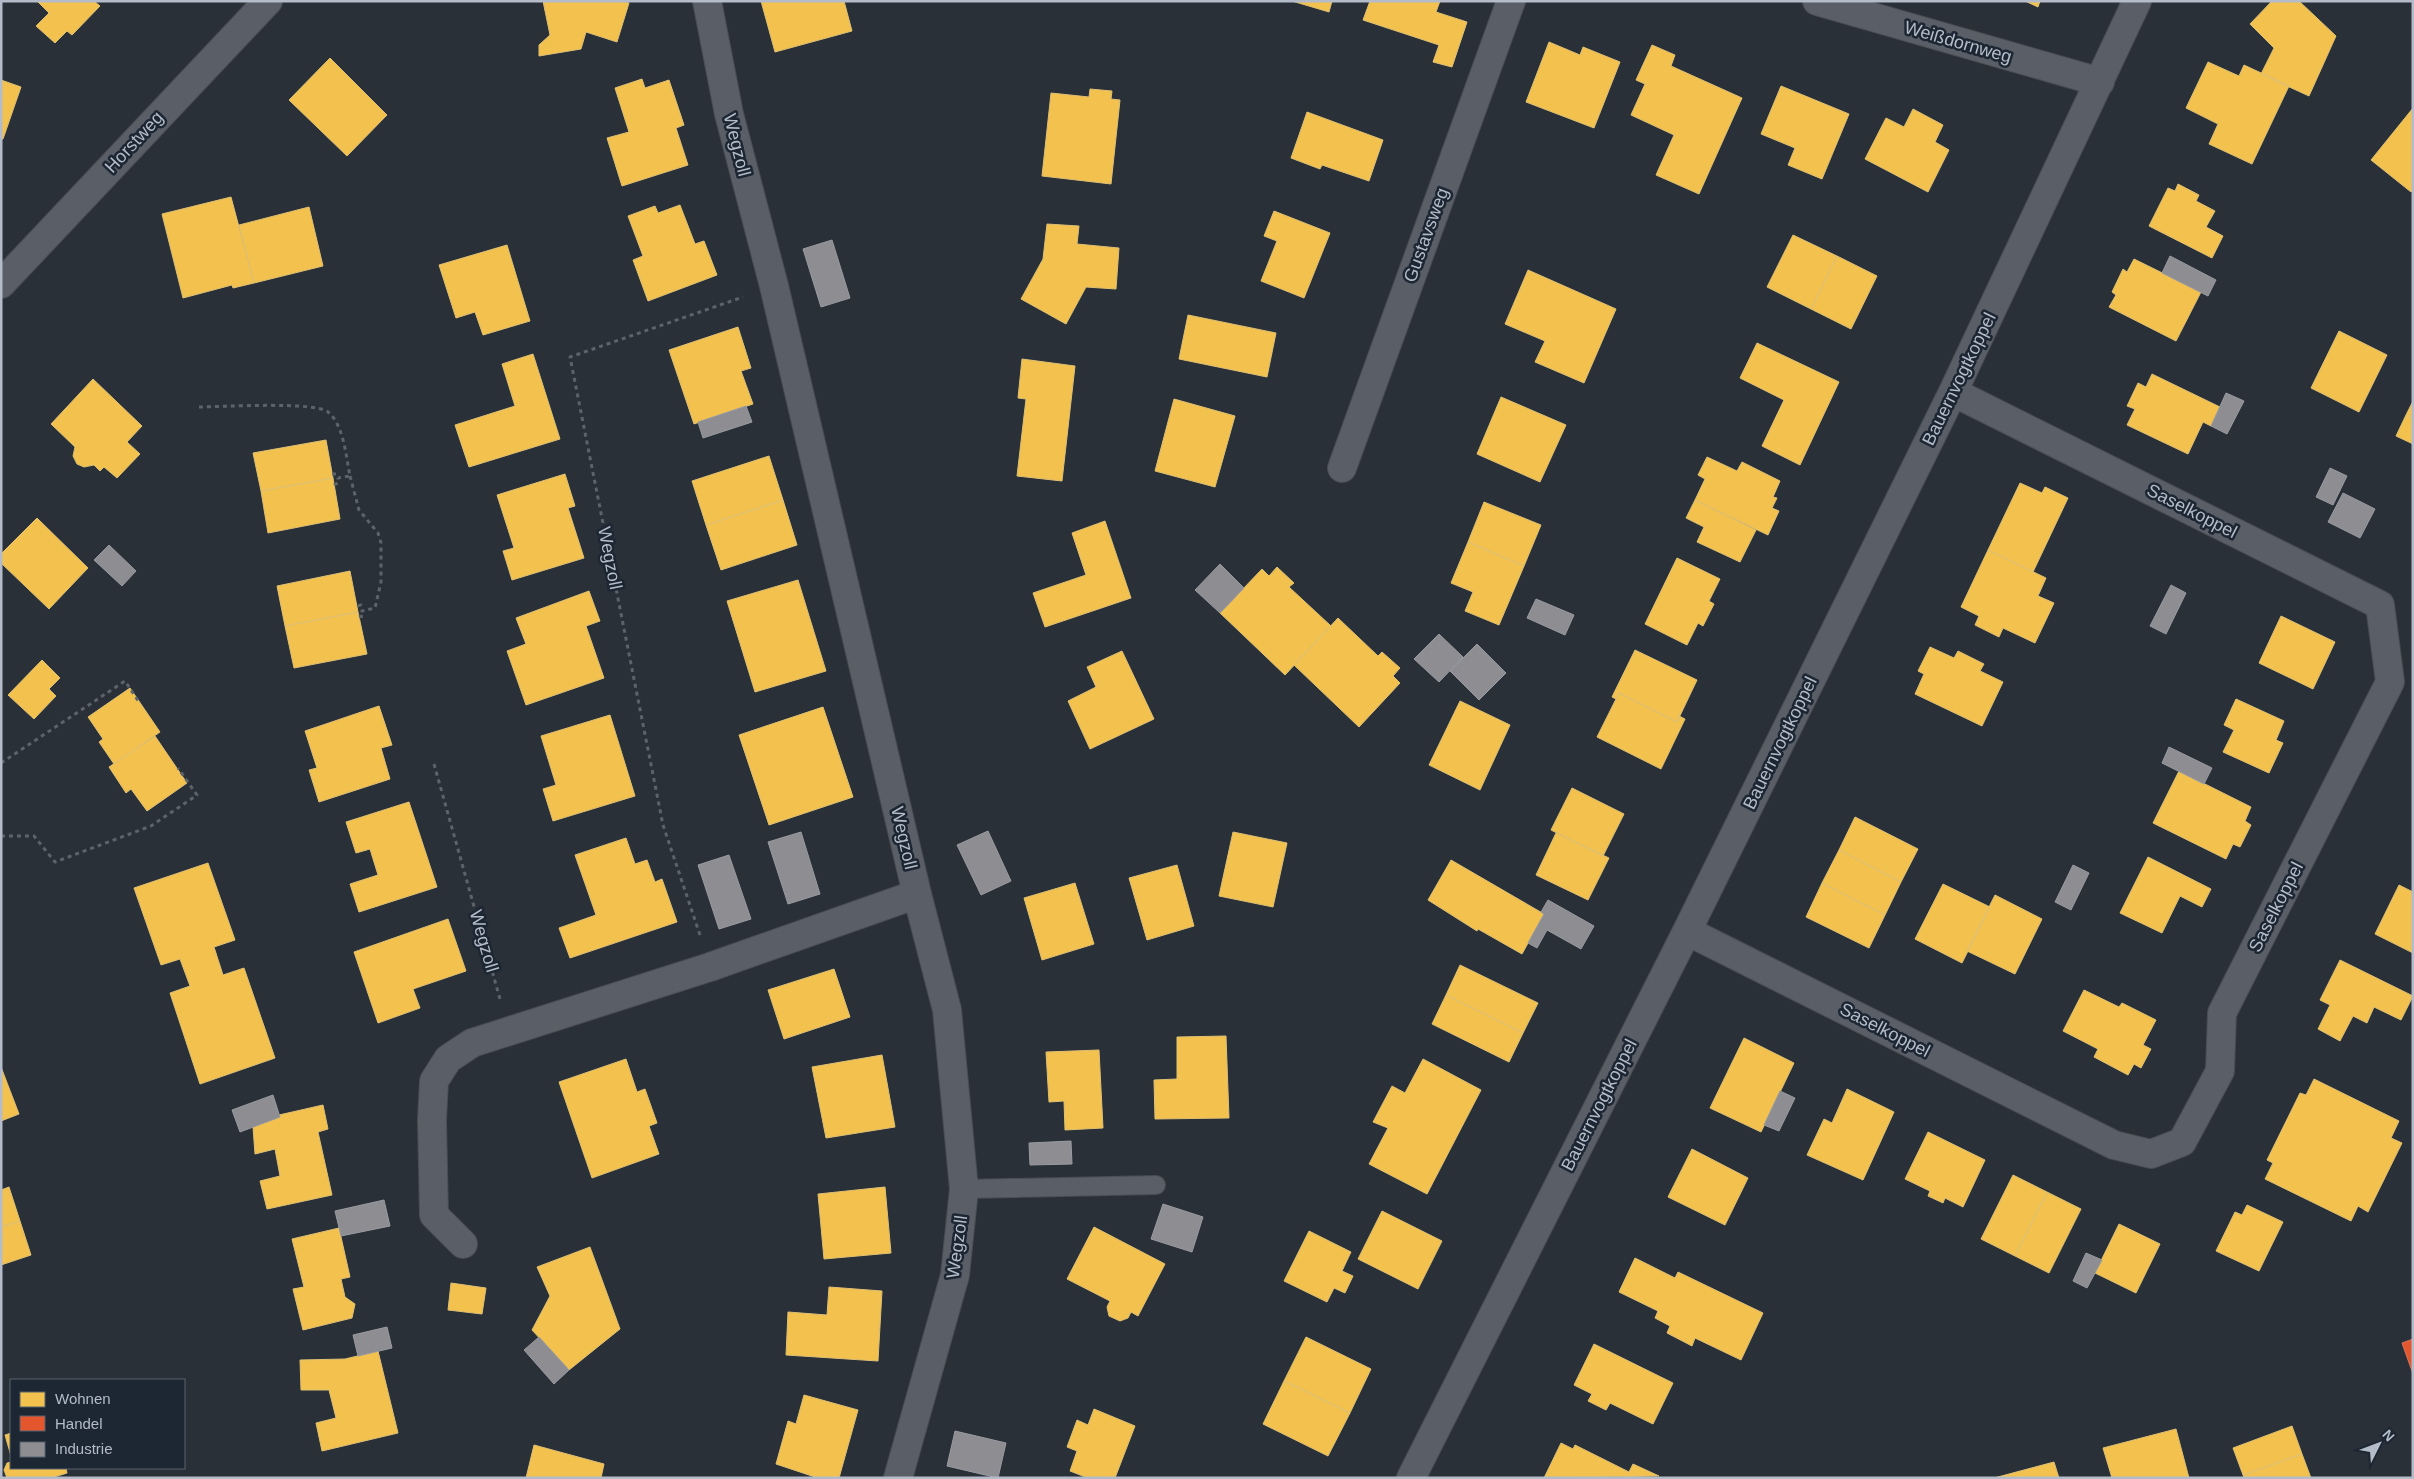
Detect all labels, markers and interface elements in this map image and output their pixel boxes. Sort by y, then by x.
street label: Weißdornweg [1902,17,2014,67]
street label: Horstweg [101,107,167,177]
street label: Wegzoll [720,112,754,178]
street label: Gustavsweg [1400,185,1452,285]
street label: Bauernvogtkoppel [1918,309,2000,449]
street label: Saselkoppel [2144,480,2240,542]
street label: Wegzoll [594,525,626,591]
street label: Bauernvogtkoppel [1739,673,1821,813]
street label: Wegzoll [887,805,921,871]
street label: Saselkoppel [2245,859,2307,955]
street label: Wegzoll [466,908,502,974]
street label: Saselkoppel [1837,999,1933,1061]
street label: Bauernvogtkoppel [1557,1036,1641,1174]
street label: Wegzoll [943,1214,971,1280]
legend [10,1379,185,1469]
text: Wohnen [55,1390,111,1407]
text: Handel [55,1415,103,1432]
north arrow [2354,1419,2404,1469]
text: N [2379,1426,2398,1444]
text: Industrie [55,1440,113,1457]

